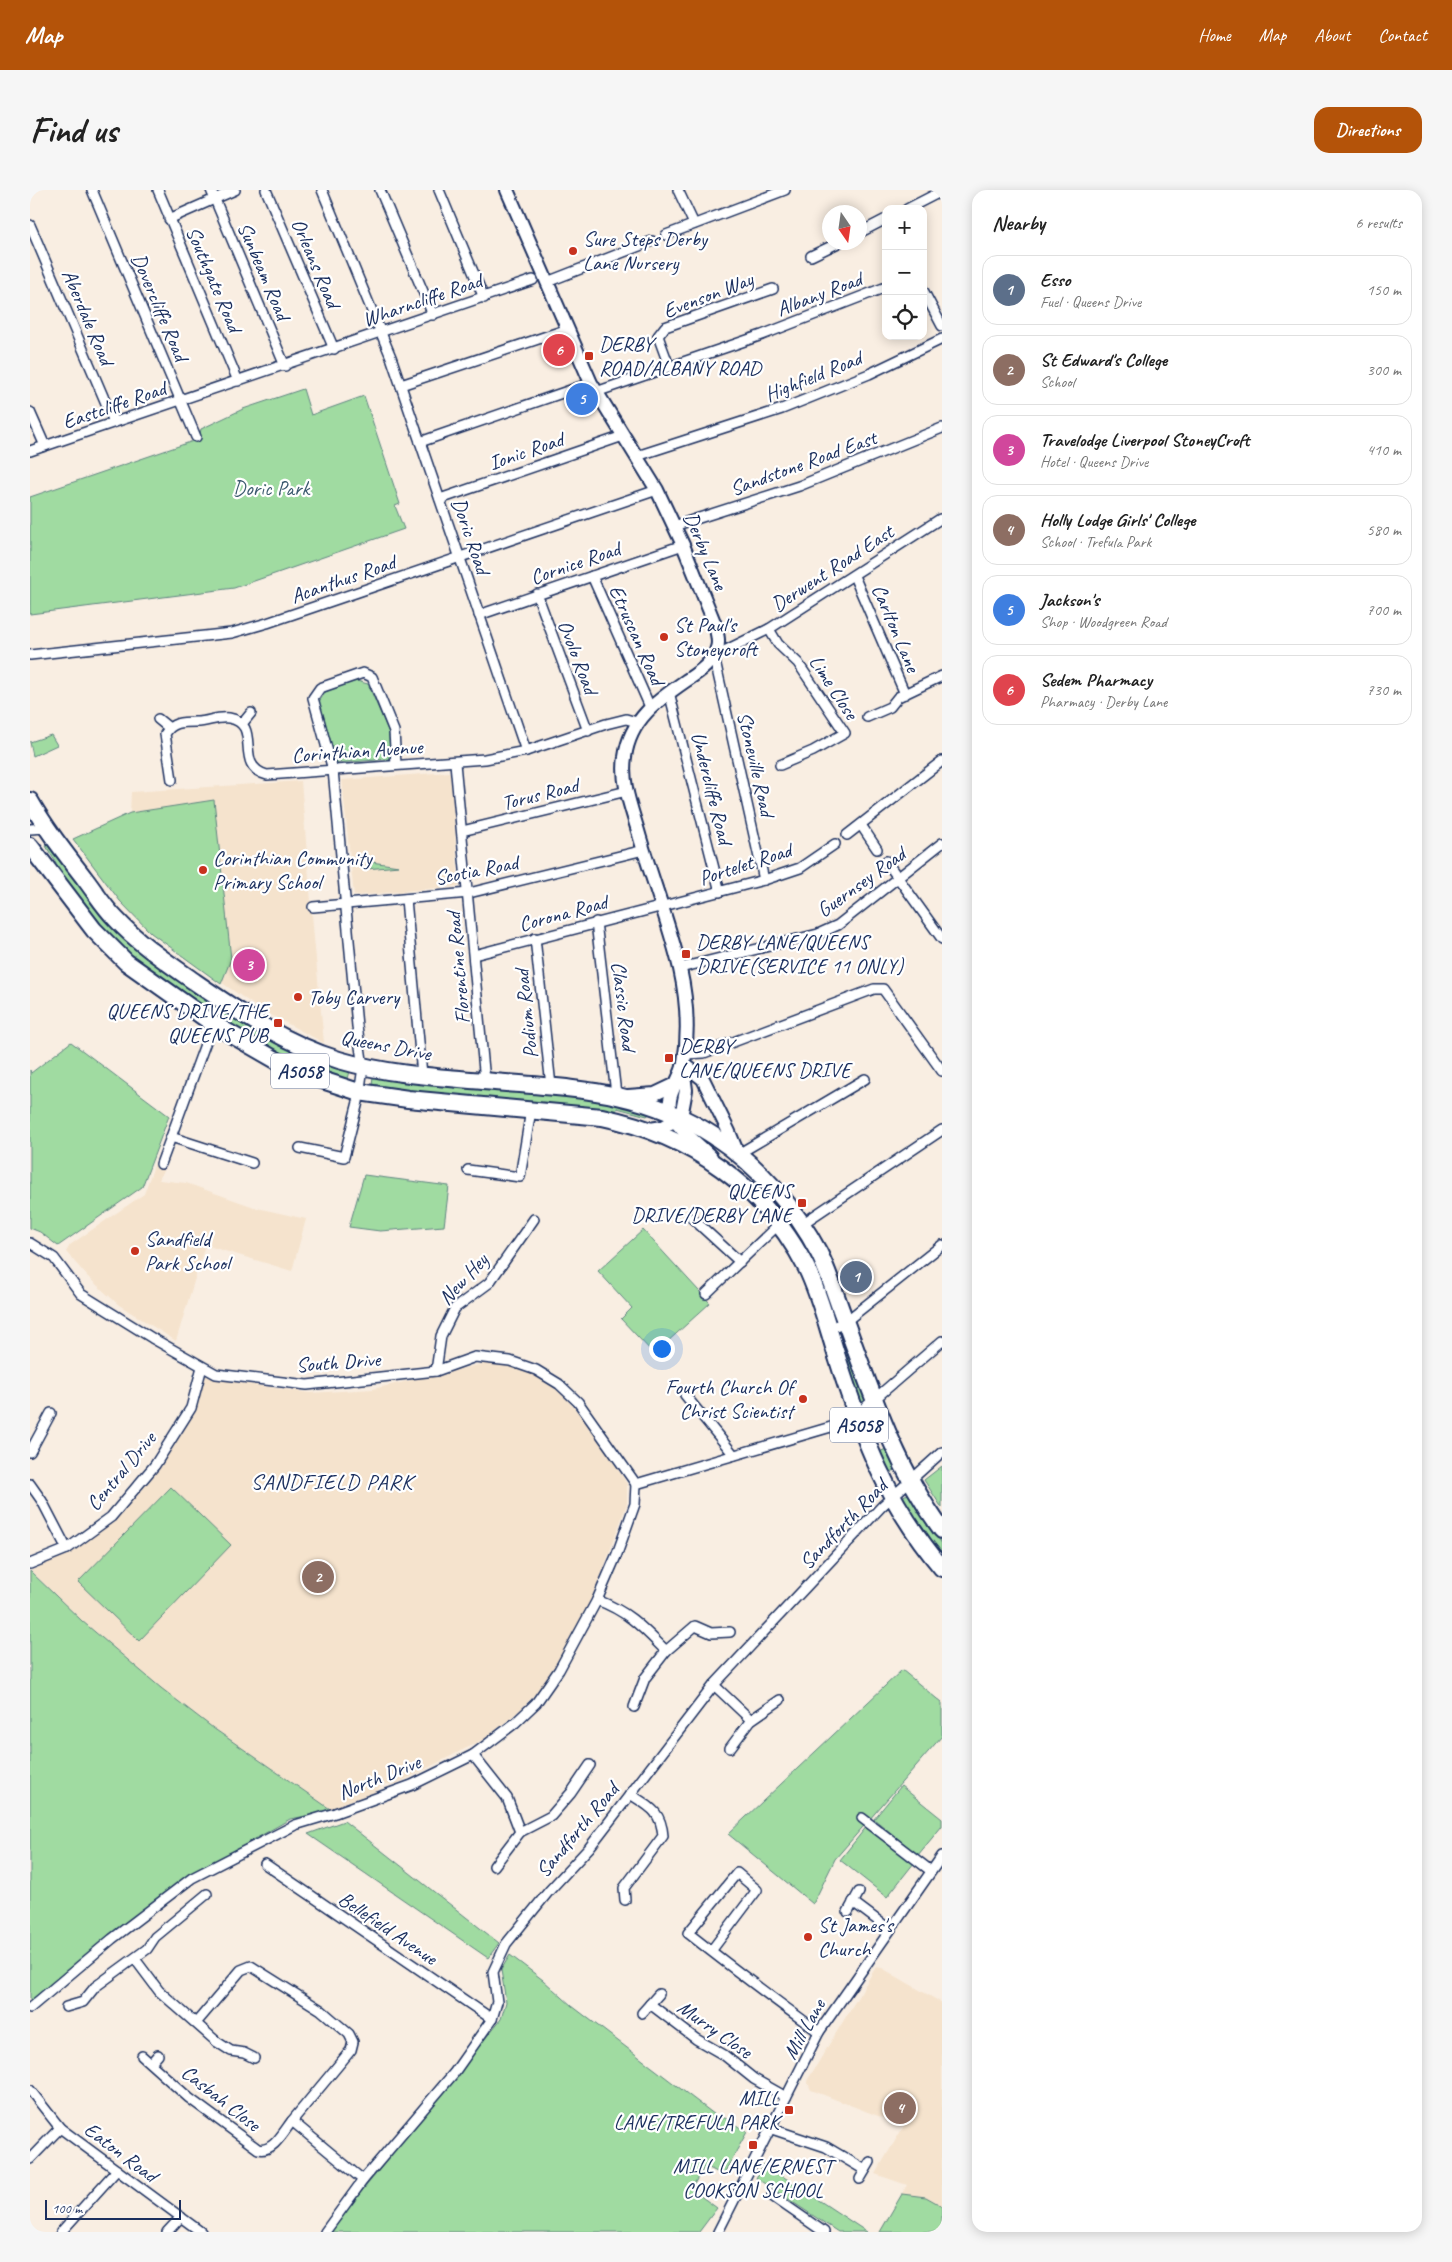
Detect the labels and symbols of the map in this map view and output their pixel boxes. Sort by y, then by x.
north arrow [822,205,867,250]
street label: Orleans Road [286,214,348,315]
street label: Sunbeam Road [232,218,298,327]
street label: Southgate Road [180,222,249,339]
place label: Sure Steps Derby Lane Nursery [583,226,709,276]
marker: Sure Steps Derby Lane Nursery [567,245,579,257]
street label: Dovercliffe Road [126,249,196,368]
street label: Albany Road [773,264,869,322]
street label: Aberdale Road [56,265,121,372]
street label: Evenson Way [659,265,758,324]
street label: Wharncliffe Road [359,266,488,333]
pin: 6 [543,331,575,369]
place label: DERBY ROAD/ALBANY ROAD [599,331,763,381]
street label: Highfield Road [761,343,869,407]
marker: DERBY ROAD/ALBANY ROAD [583,350,595,362]
street label: Eastcliffe Road [59,374,172,435]
pin: 5 [566,380,598,418]
street label: Sandstone Road East [726,424,882,502]
street label: Ionic Road [485,425,569,476]
park label: Doric Park [233,475,312,501]
street label: Doric Road [446,494,497,580]
street label: Derby Lane [678,508,734,595]
street label: Derwent Road East [766,518,900,617]
street label: Cornice Road [527,534,627,590]
street label: Acanthus Road [287,548,401,609]
street label: Carlton Lane [866,580,927,678]
street label: Etruscan Road [603,581,672,692]
place label: St Paul's Stoneycroft [674,612,759,662]
street label: Ovolo Road [552,616,605,700]
marker: St Paul's Stoneycroft [658,631,670,643]
street label: Lime Close [804,650,866,726]
street label: Stoneville Road [731,709,781,821]
street label: Undercliffe Road [686,729,739,850]
street label: Corinthian Avenue [291,733,425,769]
street label: Torus Road [499,771,584,816]
street label: Portelet Road [696,836,798,891]
street label: Guernsey Road [812,839,913,923]
place label: Corinthian Community Primary School [213,845,374,895]
street label: Scotia Road [432,848,524,891]
marker: Corinthian Community Primary School [197,864,209,876]
street label: Corona Road [516,888,613,937]
street label: Florentine Road [440,908,476,1025]
place label: DERBY LANE/QUEENS DRIVE(SERVICE 11 ONLY) [696,929,904,979]
pin: 3 [233,946,265,984]
marker: DERBY LANE/QUEENS DRIVE(SERVICE 11 ONLY) [680,948,692,960]
street label: Classic Road [606,960,643,1056]
street label: Podium Road [508,965,544,1060]
place label: Toby Carvery [308,984,401,1010]
marker: Toby Carvery [292,991,304,1003]
place label: QUEENS DRIVE/THE QUEENS PUB [107,998,271,1048]
marker: QUEENS DRIVE/THE QUEENS PUB [272,1017,284,1029]
street label: Queens Drive [339,1024,434,1067]
place label: DERBY LANE/QUEENS DRIVE [679,1033,853,1083]
marker: DERBY LANE/QUEENS DRIVE [663,1052,675,1064]
road number: A5058 [271,1054,329,1088]
place label: QUEENS DRIVE/DERBY LANE [631,1178,795,1228]
marker: QUEENS DRIVE/DERBY LANE [796,1197,808,1209]
place label: Sandfield Park School [145,1226,233,1276]
marker: Sandfield Park School [129,1245,141,1257]
street label: New Hey [433,1246,495,1310]
pin: 1 [840,1258,872,1296]
your location [649,1336,675,1362]
street label: South Drive [295,1346,383,1378]
place label: Fourth Church Of Christ Scientist [665,1374,797,1424]
marker: Fourth Church Of Christ Scientist [797,1393,809,1405]
road number: A5058 [830,1408,888,1442]
street label: Central Drive [80,1425,163,1516]
district label: SANDFIELD PARK [251,1468,416,1496]
street label: Sandforth Road [794,1471,895,1575]
pin: 2 [302,1558,334,1596]
street label: North Drive [334,1748,425,1805]
street label: Sandforth Road [530,1775,626,1883]
street label: Bellefield Avenue [334,1885,443,1971]
place label: St James's Church [818,1912,895,1962]
marker: St James's Church [802,1931,814,1943]
street label: Mill Lane [777,1993,832,2064]
street label: Murry Close [673,1994,758,2065]
street label: Casbah Close [176,2059,268,2138]
place label: MILL LANE/TREFULA PARK [614,2085,784,2135]
pin: 4 [884,2089,916,2127]
marker: MILL LANE/TREFULA PARK [783,2104,795,2116]
street label: Eaton Road [79,2116,165,2190]
marker: MILL LANE/ERNEST COOKSON SCHOOL [747,2139,759,2151]
place label: MILL LANE/ERNEST COOKSON SCHOOL [673,2153,837,2203]
scale bar [45,2197,181,2220]

